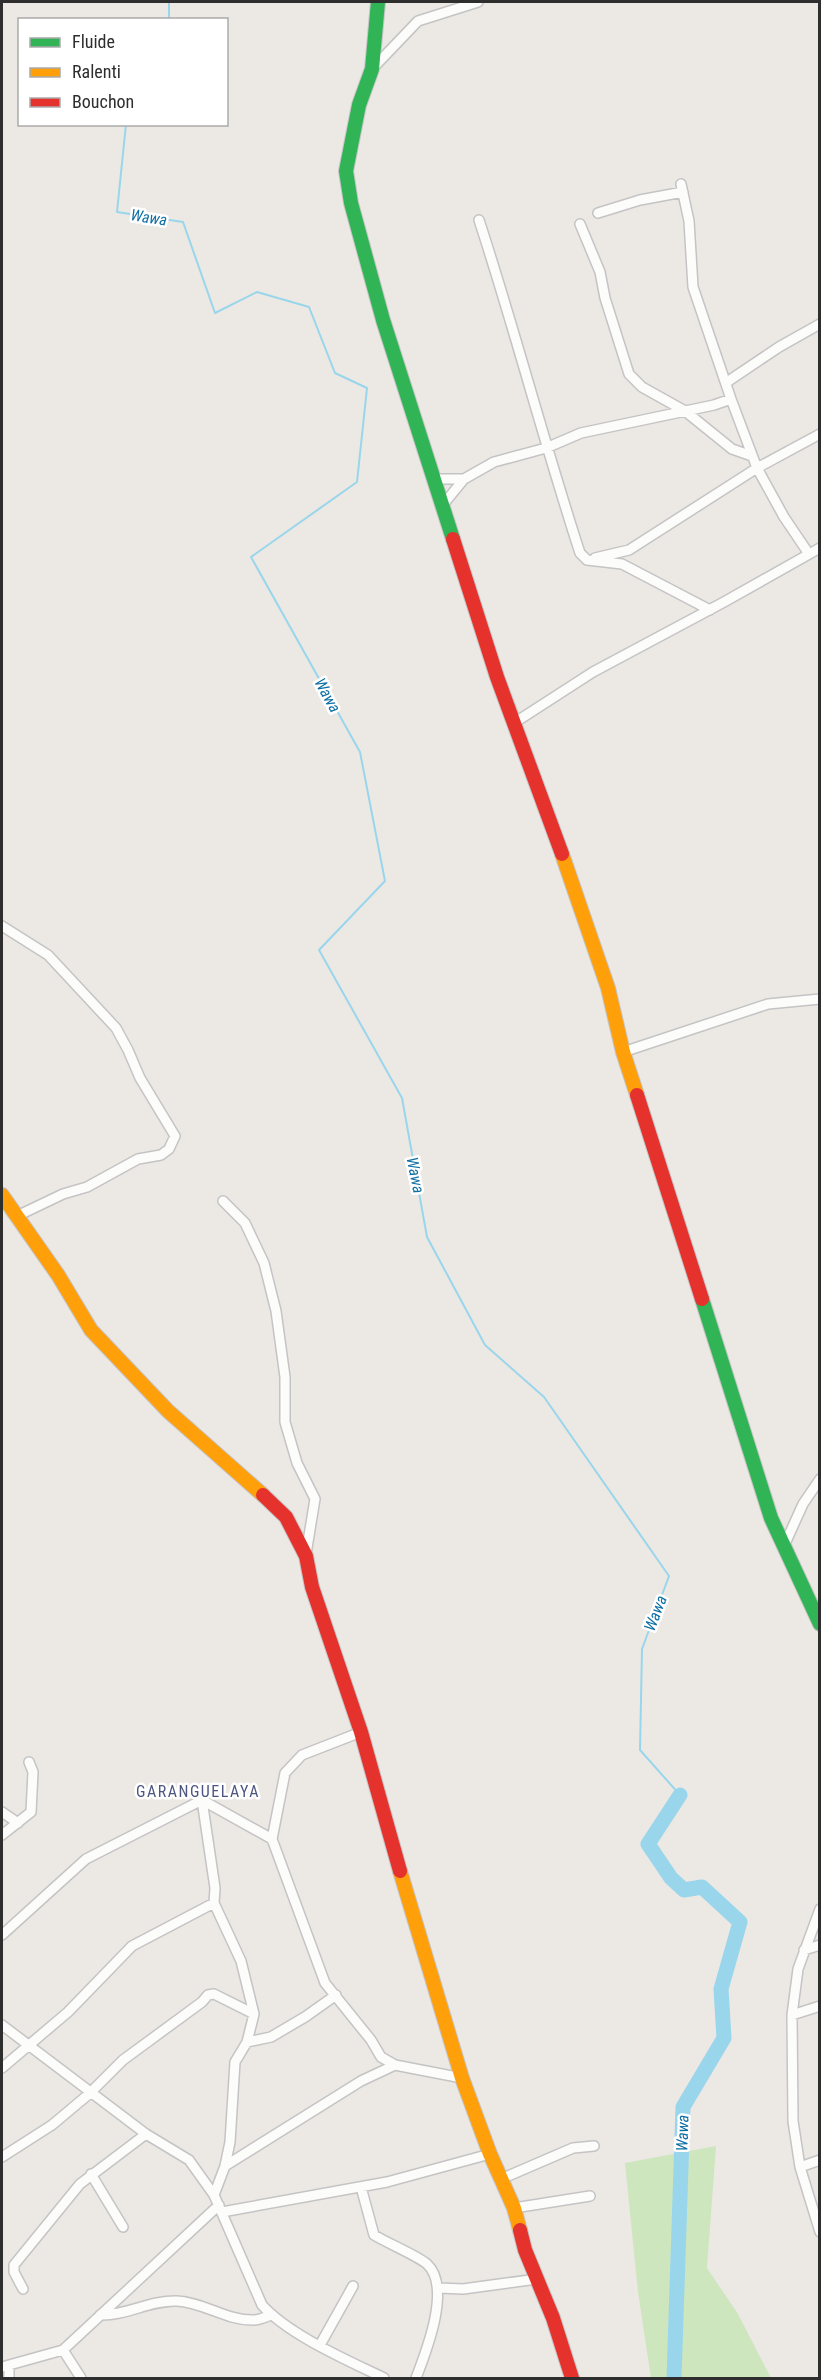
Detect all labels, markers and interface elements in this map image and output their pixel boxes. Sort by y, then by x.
legend [18,18,228,126]
text: Fluide [72,31,115,52]
text: Ralenti [72,61,121,82]
text: Bouchon [72,91,134,112]
water label: Wawa [129,205,168,230]
water label: Wawa [310,675,345,716]
water label: Wawa [403,1155,428,1195]
water label: Wawa [640,1593,671,1634]
district label: GARANGUELAYA [136,1782,260,1801]
water label: Wawa [672,2114,693,2152]

